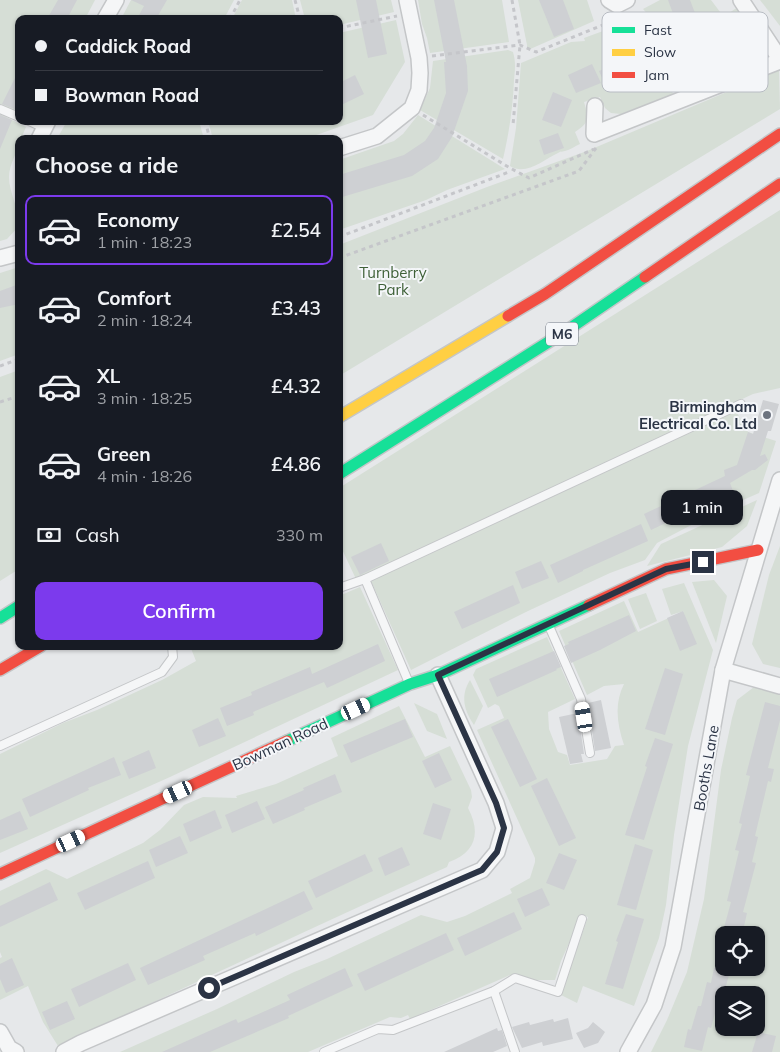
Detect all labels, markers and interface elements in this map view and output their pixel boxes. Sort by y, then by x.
legend [602,12,768,92]
text: Fast [644,21,672,39]
text: Caddick Road [65,34,191,58]
text: Slow [644,43,676,61]
text: Jam [644,66,669,84]
text: Bowman Road [65,83,199,107]
text: Choose a ride [35,151,178,179]
icon: car [37,208,82,253]
text: Economy [97,208,179,232]
text: £2.54 [271,218,321,242]
text: 1 min · 18:23 [97,232,192,252]
park label: Turnberry Park [359,263,427,299]
icon: car [37,286,82,331]
text: Comfort [97,286,171,310]
text: £3.43 [271,296,321,320]
text: 2 min · 18:24 [97,310,192,330]
road number: M6 [546,322,578,346]
icon: car [37,364,82,409]
text: XL [97,364,120,388]
text: £4.32 [271,374,321,398]
text: 3 min · 18:25 [97,388,192,408]
place label: Birmingham Electrical Co. Ltd [639,397,757,433]
marker: Birmingham Electrical Co. Ltd [761,409,773,421]
icon: car [37,442,82,487]
text: Green [97,442,151,466]
text: £4.86 [271,452,321,476]
text: 4 min · 18:26 [97,466,192,486]
callout: 1 min [662,490,744,524]
text: 1 min [681,497,723,517]
icon: cash [35,521,63,549]
text: Cash [75,523,120,547]
text: 330 m [276,525,323,545]
route end [692,551,714,573]
button: Confirm [35,582,323,640]
car [339,696,372,722]
car [574,701,593,733]
street label: Bowman Road [229,714,331,774]
street label: Booths Lane [689,724,723,812]
car [161,779,194,805]
car [54,828,87,854]
map controls [715,926,765,1036]
button: locate [715,926,765,976]
route start [198,977,220,999]
button: layers [715,986,765,1036]

